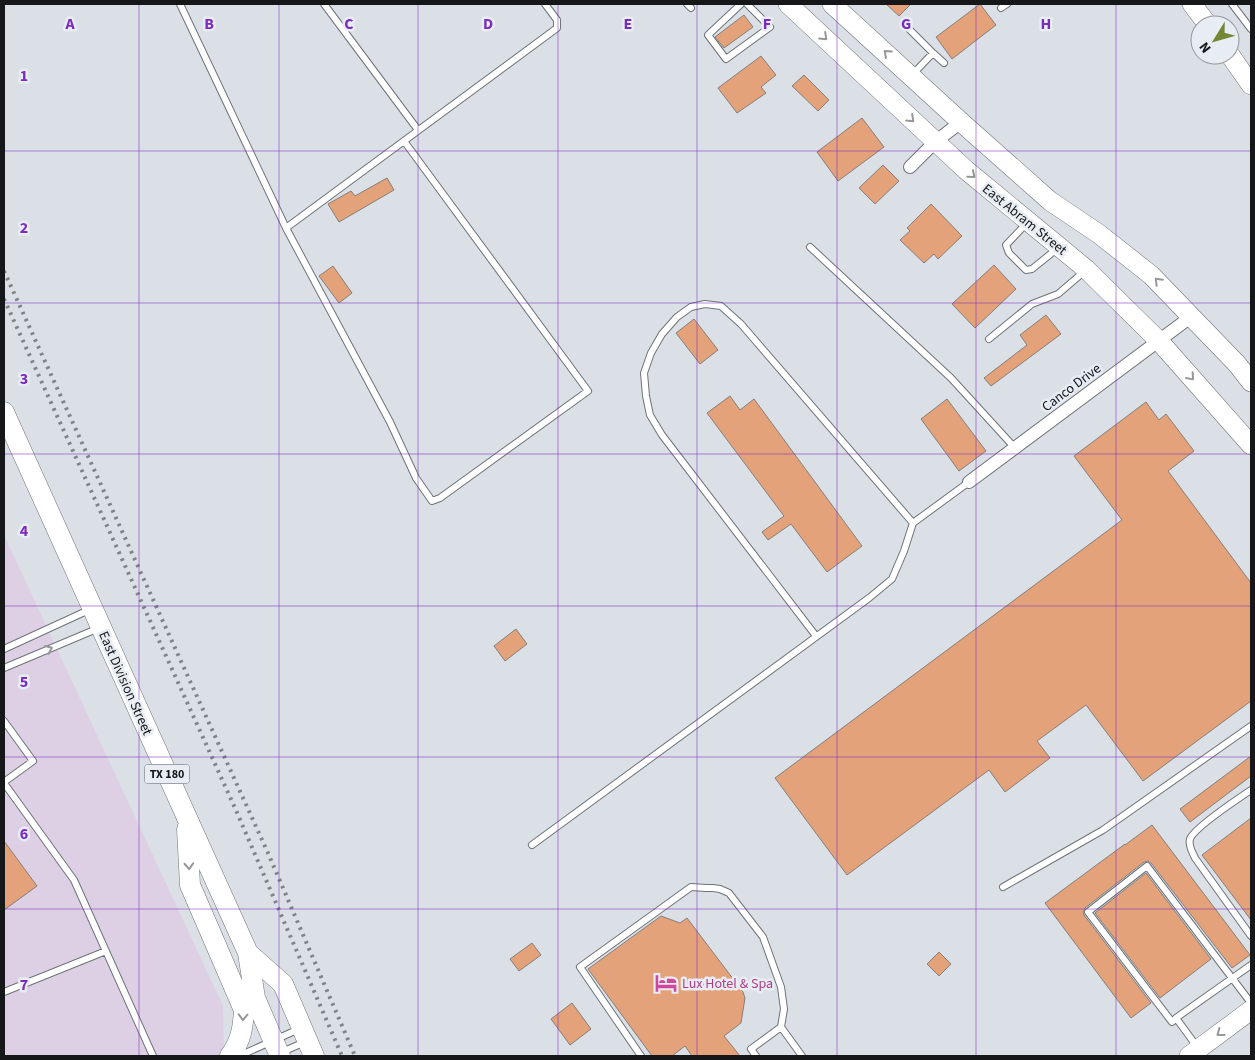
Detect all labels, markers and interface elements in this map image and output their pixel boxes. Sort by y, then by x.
text: A [64,13,75,35]
text: B [204,13,214,35]
text: C [344,13,354,35]
text: D [483,13,493,35]
text: E [624,13,632,35]
text: F [763,13,771,35]
text: G [901,13,911,35]
text: H [1041,13,1051,35]
north arrow [1190,15,1240,65]
one-way arrow [818,31,827,40]
text: N [1195,37,1216,57]
one-way arrow [883,50,892,59]
text: 1 [20,65,28,87]
one-way arrow [905,113,914,122]
one-way arrow [966,169,975,178]
street label: East Abram Street [978,179,1071,260]
text: 2 [20,217,28,239]
one-way arrow [1155,278,1164,287]
street label: Canco Drive [1038,359,1105,417]
text: 3 [20,368,28,390]
one-way arrow [1185,372,1194,381]
text: 4 [20,520,29,542]
street label: East Division Street [93,628,157,739]
one-way arrow [44,645,53,656]
text: 5 [20,671,28,693]
road number: TX 180 [144,764,190,784]
text: 6 [20,823,28,845]
one-way arrow [184,862,195,870]
hotel icon: Lux Hotel & Spa [653,970,679,996]
text: 7 [20,974,28,996]
place label: Lux Hotel & Spa [682,974,773,994]
one-way arrow [238,1013,249,1021]
one-way arrow [1216,1027,1226,1036]

